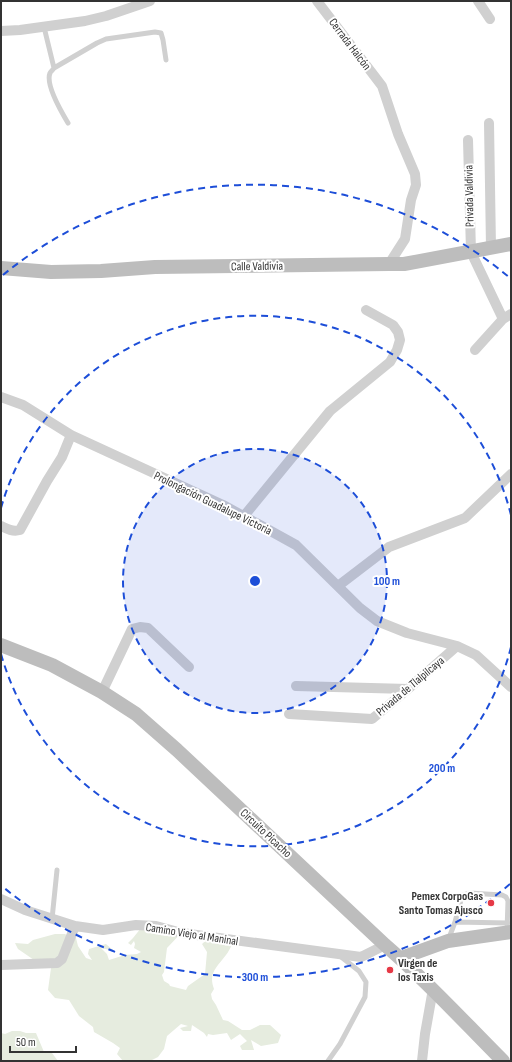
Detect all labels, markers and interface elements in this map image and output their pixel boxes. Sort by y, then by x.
street label: Cerrada Halcón [325,15,374,73]
street label: Privada Valdivia [461,165,478,227]
street label: Calle Valdivia [231,259,284,274]
street label: Prolongación Guadalupe Victoria [151,468,275,539]
centre of rings [248,574,262,588]
text: 100 m [374,574,400,589]
street label: Privada de Tlalpilcaya [373,653,448,719]
text: 200 m [429,761,455,776]
street label: Circuito Picacho [237,806,295,861]
place label: Pemex CorpoGas Santo Tomas Ajusco [399,889,483,918]
marker: Pemex CorpoGas Santo Tomas Ajusco [486,898,496,908]
street label: Camino Viejo al Maninal [145,920,239,949]
place label: Virgen de los Taxis [398,956,437,985]
marker: Virgen de los Taxis [385,965,395,975]
text: 300 m [242,970,268,985]
scale bar [10,1028,76,1054]
text: 50 m [16,1035,36,1050]

